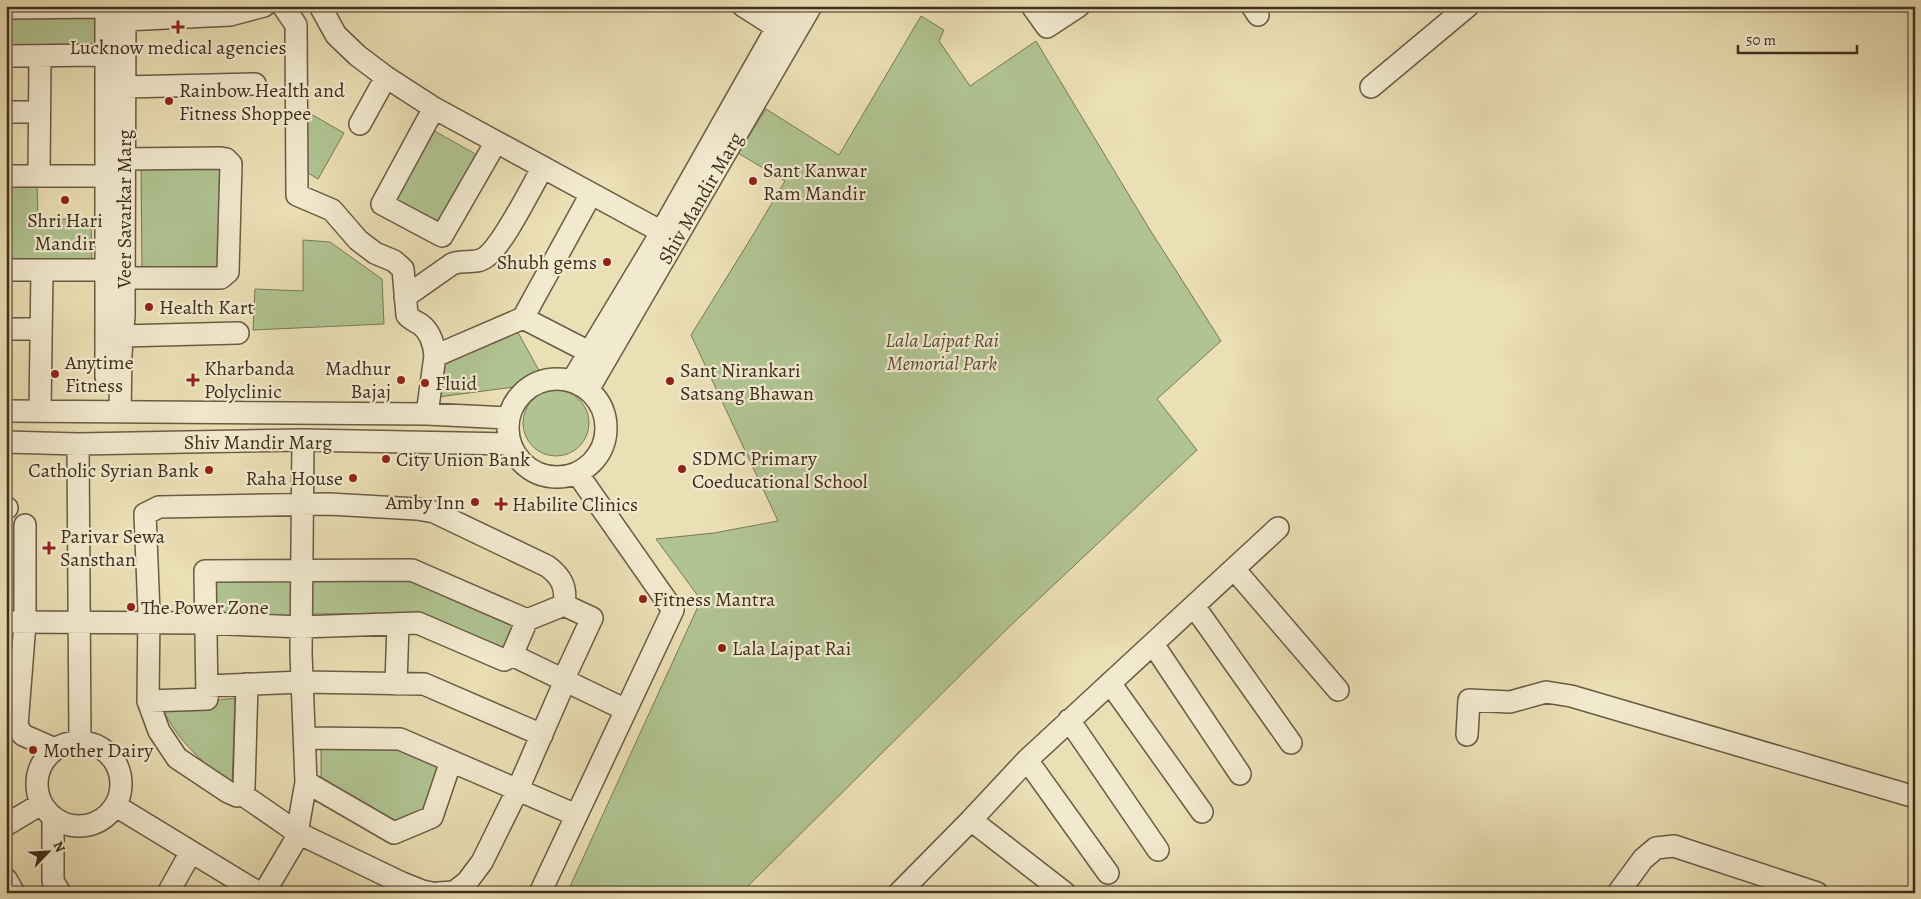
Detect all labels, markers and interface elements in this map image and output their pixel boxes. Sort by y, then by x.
marker: Lucknow medical agencies [172,21,184,33]
scale bar [1738,22,1857,54]
text: 50 m [1746,30,1776,50]
place label: Lucknow medical agencies [70,34,286,61]
place label: Rainbow Health and Fitness Shoppee [179,77,345,127]
marker: Rainbow Health and Fitness Shoppee [163,95,175,107]
street label: Shiv Mandir Marg [652,127,749,269]
street label: Veer Savarkar Marg [111,129,138,290]
place label: Sant Kanwar Ram Mandir [763,157,867,207]
marker: Sant Kanwar Ram Mandir [747,175,759,187]
marker: Shri Hari Mandir [59,194,71,206]
place label: Shri Hari Mandir [27,207,103,257]
place label: Shubh gems [497,249,597,276]
marker: Shubh gems [601,256,613,268]
place label: Health Kart [159,294,254,321]
marker: Health Kart [143,301,155,313]
park label: Lala Lajpat Rai Memorial Park [885,327,999,377]
place label: Anytime Fitness [64,349,134,399]
place label: Kharbanda Polyclinic [204,355,295,405]
place label: Madhur Bajaj [325,355,391,405]
place label: Sant Nirankari Satsang Bhawan [680,357,814,407]
marker: Anytime Fitness [49,368,61,380]
place label: Fluid [435,370,478,397]
marker: Kharbanda Polyclinic [186,373,200,387]
marker: Madhur Bajaj [395,374,407,386]
marker: Sant Nirankari Satsang Bhawan [664,375,676,387]
marker: Fluid [419,377,431,389]
street label: Shiv Mandir Marg [184,429,332,456]
place label: SDMC Primary Coeducational School [692,445,868,495]
place label: City Union Bank [396,446,530,473]
marker: City Union Bank [380,453,392,465]
place label: Catholic Syrian Bank [28,457,199,484]
marker: SDMC Primary Coeducational School [676,463,688,475]
marker: Catholic Syrian Bank [203,464,215,476]
place label: Raha House [245,465,343,492]
marker: Raha House [347,472,359,484]
place label: Amby Inn [384,489,465,516]
place label: Habilite Clinics [512,491,638,518]
marker: Amby Inn [469,496,481,508]
marker: Habilite Clinics [494,497,508,511]
place label: Parivar Sewa Sansthan [60,523,166,573]
marker: Parivar Sewa Sansthan [42,541,56,555]
place label: Fitness Mantra [653,586,776,613]
marker: Fitness Mantra [637,593,649,605]
place label: The Power Zone [141,594,269,621]
marker: The Power Zone [125,601,137,613]
place label: Lala Lajpat Rai [732,635,851,662]
marker: Lala Lajpat Rai [716,642,728,654]
place label: Mother Dairy [43,737,154,764]
marker: Mother Dairy [27,744,39,756]
north arrow [22,826,72,876]
text: N [49,838,70,855]

